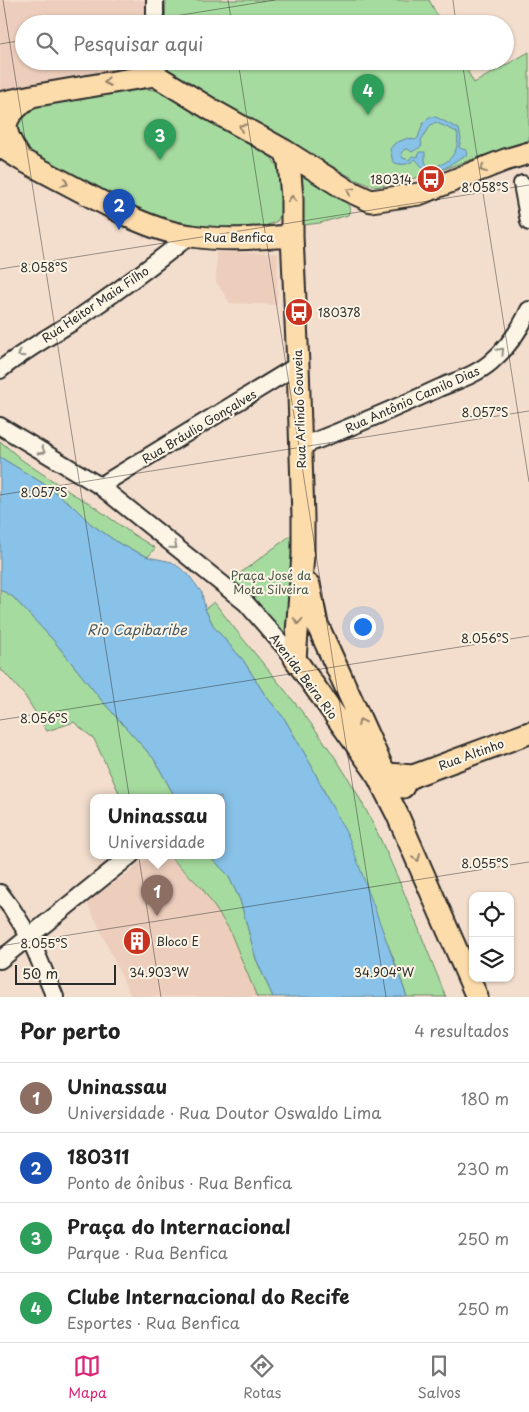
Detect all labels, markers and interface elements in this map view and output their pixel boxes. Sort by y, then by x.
search box [15,15,514,70]
icon: search [33,29,61,57]
text: Pesquisar aqui [73,29,203,57]
pin: 4 [352,74,384,115]
one-way arrow [102,77,111,87]
pin: 3 [144,119,176,160]
one-way arrow [239,123,248,133]
one-way arrow [479,163,488,173]
bus stop icon: 180314 [416,164,446,194]
place label: 180314 [370,170,412,188]
one-way arrow [60,177,69,187]
text: 8.058°S [461,178,509,196]
one-way arrow [346,187,355,197]
pin: 2 [103,189,135,230]
one-way arrow [287,195,297,202]
street label: Rua Benfica [204,228,274,246]
text: 8.058°S [20,258,68,276]
street label: Rua Heitor Maia Filho [38,261,152,347]
bus stop icon: 180378 [284,297,314,327]
place label: 180378 [318,303,361,321]
one-way arrow [17,348,26,357]
one-way arrow [495,348,504,357]
street label: Rua Arlindo Gouveia [288,349,310,469]
street label: Rua Antônio Camilo Dias [342,361,483,437]
street label: Rua Bráulio Gonçalves [138,384,260,467]
text: 8.057°S [462,403,508,421]
one-way arrow [36,445,45,455]
text: 8.057°S [21,483,67,501]
one-way arrow [168,540,177,548]
park label: Praça José da Mota Silveira [231,566,312,598]
your location [350,614,376,640]
one-way arrow [293,618,304,626]
water label: Rio Capibaribe [87,619,188,640]
street label: Avenida Beira Rio [266,629,342,723]
text: 8.056°S [461,629,509,647]
text: 8.056°S [20,709,68,727]
one-way arrow [358,718,368,727]
street label: Rua Altinho [436,734,507,774]
popup [90,794,225,859]
text: Uninassau [107,801,208,829]
text: Universidade [107,829,205,853]
one-way arrow [410,853,421,862]
text: 8.055°S [461,854,509,872]
pin: 1 [141,875,173,916]
map controls [469,892,514,982]
button: locate [469,892,514,937]
building icon: Bloco E [122,926,152,956]
place label: Bloco E [156,932,199,950]
text: 8.055°S [20,934,68,952]
button: layers [469,937,514,982]
scale bar [15,962,116,985]
text: 50 m [22,963,58,984]
text: 34.903°W [129,963,190,981]
text: 34.904°W [354,963,415,981]
text: Por perto [20,1014,120,1046]
text: 4 resultados [414,1018,509,1042]
text: Uninassau [67,1072,167,1100]
text: 1 [32,1086,40,1110]
text: 180 m [461,1086,509,1110]
text: Universidade · Rua Doutor Oswaldo Lima [67,1100,381,1124]
text: 180311 [67,1142,129,1170]
text: 2 [30,1156,42,1180]
text: 230 m [457,1156,509,1180]
text: Ponto de ônibus · Rua Benfica [67,1170,292,1194]
text: Praça do Internacional [67,1212,290,1240]
text: 3 [31,1226,41,1250]
text: 250 m [458,1226,509,1250]
text: Parque · Rua Benfica [67,1240,228,1264]
text: Clube Internacional do Recife [67,1282,350,1310]
text: 4 [31,1296,41,1320]
text: 250 m [458,1296,509,1320]
text: Esportes · Rua Benfica [67,1310,240,1334]
tab: Mapa [68,1352,107,1403]
tab: Rotas [243,1352,281,1403]
tab: Salvos [418,1352,461,1403]

